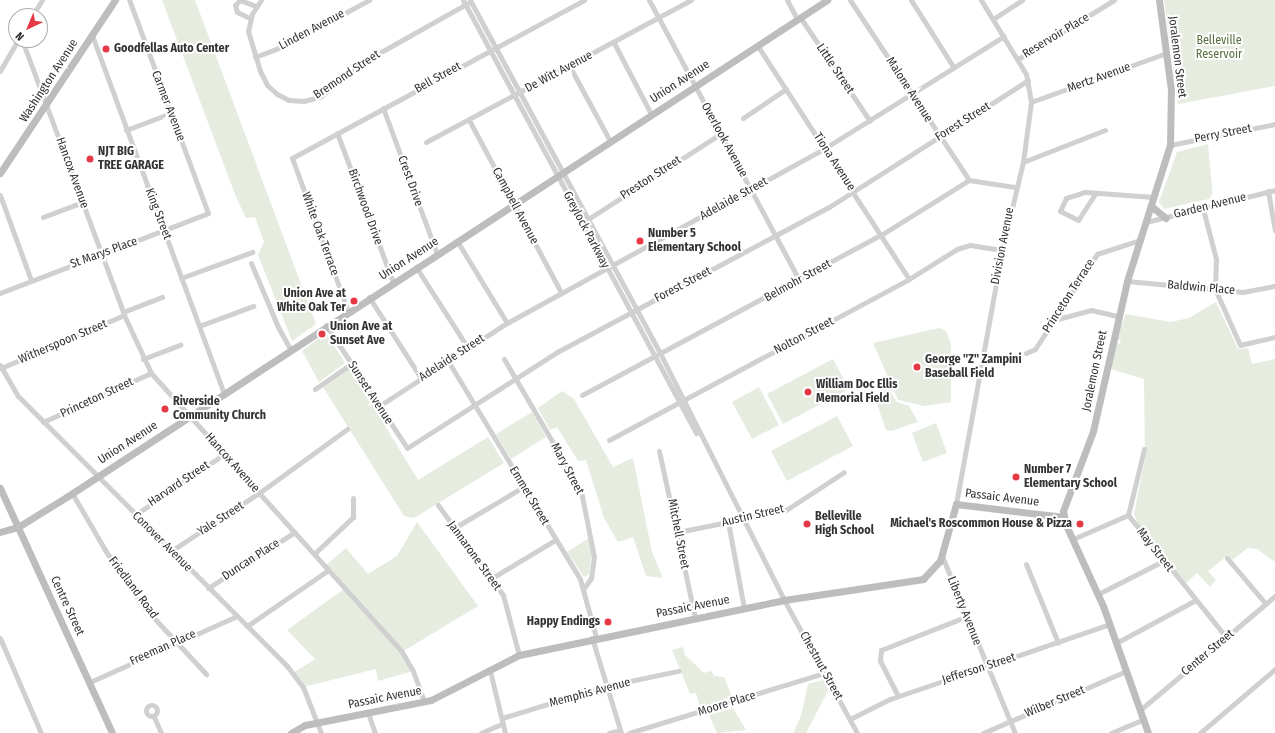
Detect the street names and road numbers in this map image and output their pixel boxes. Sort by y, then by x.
street label: Linden Avenue [277,7,347,53]
street label: Reservoir Place [1020,10,1092,62]
street label: Joralemon Street [1165,15,1189,99]
street label: Washington Avenue [17,37,81,125]
street label: Little Street [813,41,857,97]
street label: Bremond Street [311,48,383,102]
street label: De Witt Avenue [523,48,595,96]
street label: Malone Avenue [883,55,935,125]
street label: Union Avenue [648,57,712,107]
street label: Bell Street [412,59,464,97]
street label: Mertz Avenue [1065,60,1133,96]
street label: Carmer Avenue [148,69,188,143]
street label: Forest Street [933,99,993,145]
street label: Overlook Avenue [698,100,750,180]
street label: Perry Street [1193,121,1253,147]
street label: Tiona Avenue [810,130,858,194]
street label: Hancox Avenue [52,135,92,211]
street label: Preston Street [618,153,684,203]
street label: Crest Drive [394,154,426,208]
street label: Campbell Avenue [489,165,541,247]
street label: Birchwood Drive [345,167,385,247]
street label: Adelaide Street [698,174,770,224]
street label: King Street [142,186,174,242]
street label: Greylock Parkway [560,189,612,271]
street label: White Oak Terrace [298,190,342,278]
street label: Garden Avenue [1172,190,1248,222]
street label: Division Avenue [988,206,1018,286]
street label: St Marys Place [68,234,140,272]
street label: Union Avenue [377,234,441,284]
street label: Princeton Terrace [1040,256,1098,336]
street label: Belmohr Street [762,257,834,305]
street label: Forest Street [652,264,714,306]
street label: Baldwin Place [1167,278,1235,298]
street label: Nolton Street [772,314,836,358]
street label: Witherspoon Street [16,317,110,367]
street label: Joralemon Street [1079,329,1111,413]
street label: Adelaide Street [416,331,488,385]
street label: Sunset Avenue [344,359,396,427]
street label: Princeton Street [58,375,136,421]
street label: Union Avenue [96,418,160,468]
street label: Hancox Avenue [202,430,262,496]
street label: Mary Street [547,441,587,497]
street label: Harvard Street [146,458,212,510]
street label: Emmet Street [506,464,552,528]
street label: Passaic Avenue [964,486,1040,510]
street label: Mitchell Street [664,498,692,570]
street label: Yale Street [195,499,247,539]
street label: Austin Street [721,502,785,530]
street label: Conover Avenue [129,509,195,575]
street label: Jannarone Street [444,518,504,594]
street label: May Street [1133,525,1177,575]
street label: Duncan Place [220,536,282,584]
street label: Friedland Road [105,554,161,622]
street label: Centre Street [47,574,87,638]
street label: Liberty Avenue [944,574,984,648]
street label: Passaic Avenue [655,593,731,621]
street label: Freeman Place [128,627,198,669]
street label: Center Street [1179,627,1237,679]
street label: Chestnut Street [796,629,846,703]
street label: Jefferson Street [940,650,1018,688]
street label: Memphis Avenue [548,675,632,711]
street label: Wilber Street [1023,683,1087,721]
street label: Passaic Avenue [347,684,423,712]
street label: Moore Place [696,688,758,720]

